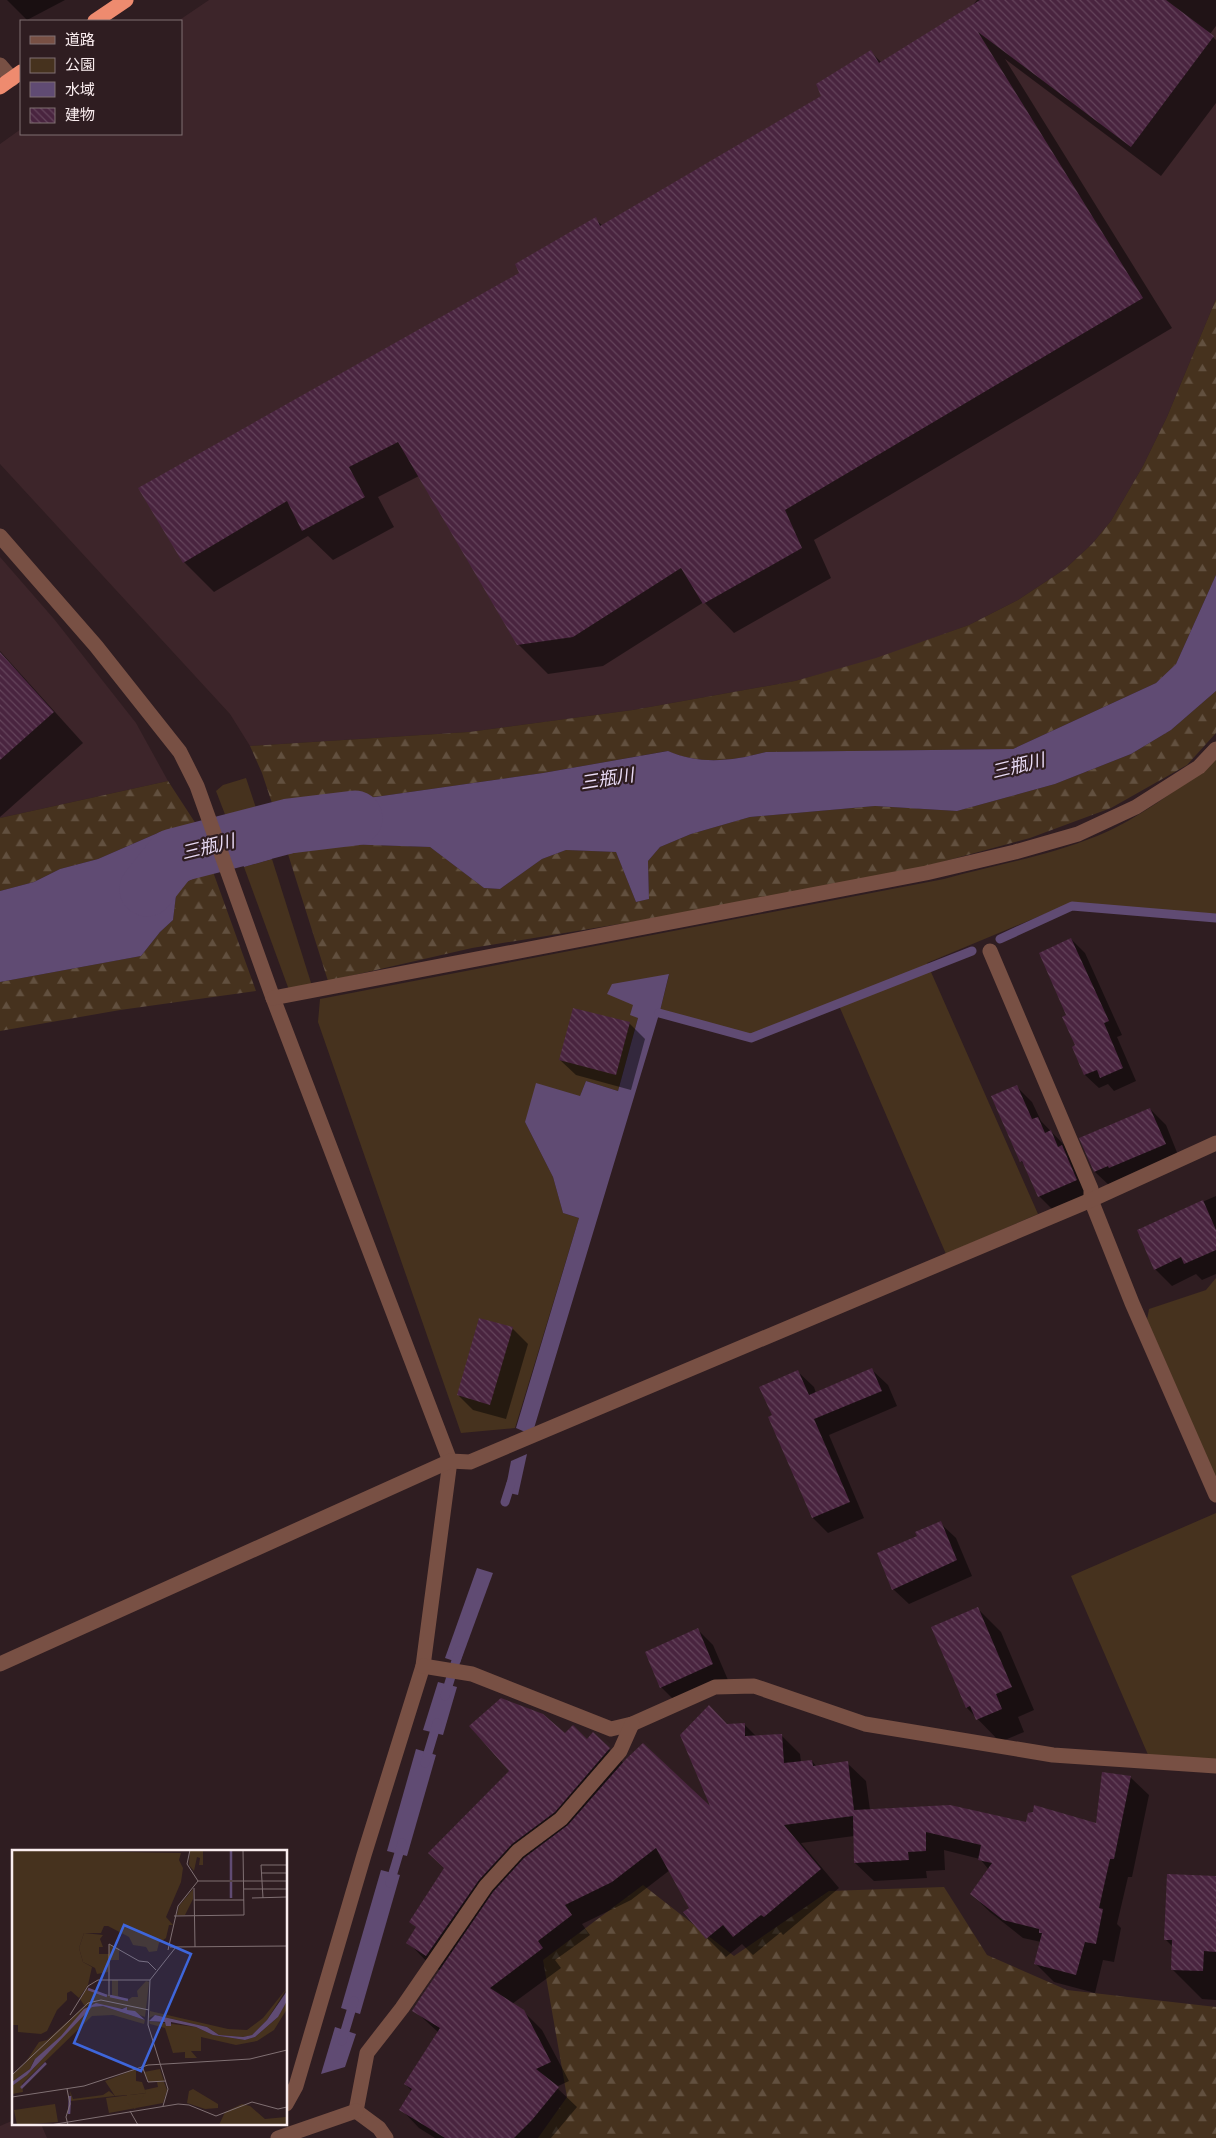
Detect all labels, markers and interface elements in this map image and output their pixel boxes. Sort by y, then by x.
legend [20,20,182,135]
text: 道路 [65,30,95,50]
text: 公園 [65,55,95,75]
text: 水域 [65,80,95,100]
text: 建物 [65,105,95,125]
water label: 三瓶川 [989,747,1049,784]
water label: 三瓶川 [578,763,638,795]
water label: 三瓶川 [179,828,239,865]
inset map [12,1850,288,2126]

